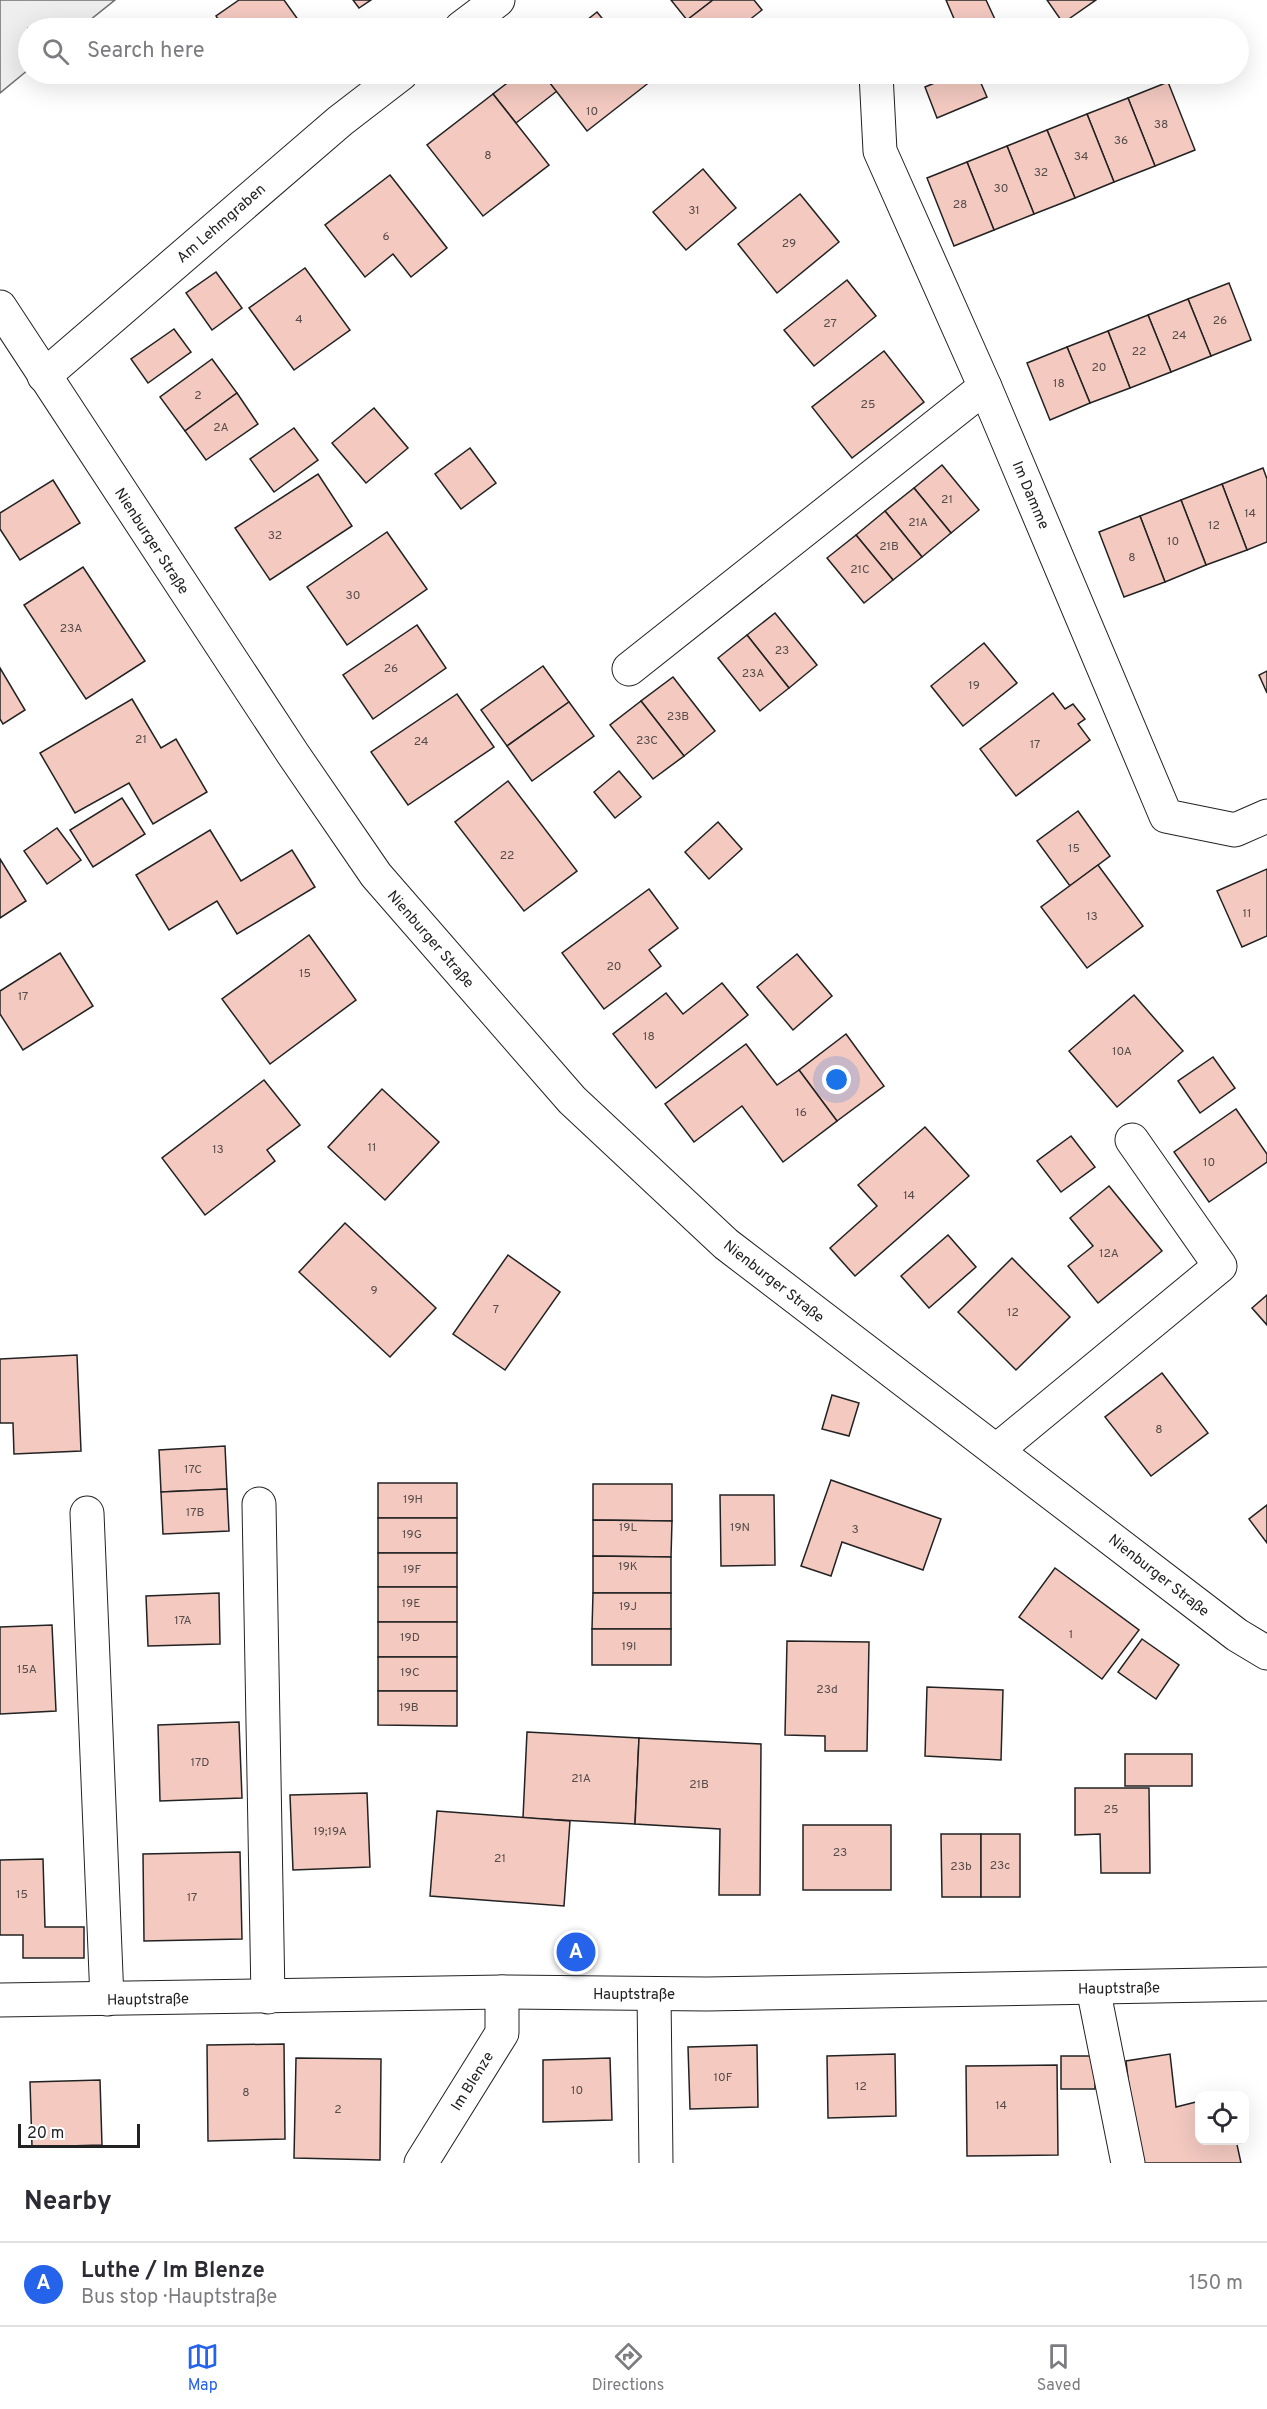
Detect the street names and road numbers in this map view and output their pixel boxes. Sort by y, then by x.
street label: Am Lehmgraben [174,180,270,268]
street label: Im Damme [1007,459,1053,533]
street label: Nienburger Straße [109,485,192,599]
street label: Nienburger Straße [382,887,477,993]
street label: Nienburger Straße [719,1237,827,1328]
street label: Nienburger Straße [1104,1531,1212,1622]
street label: Hauptstraße [1078,1979,1160,2000]
street label: Hauptstraße [593,1986,675,2005]
street label: Hauptstraße [107,1990,189,2011]
street label: Im Blenze [448,2049,499,2115]

